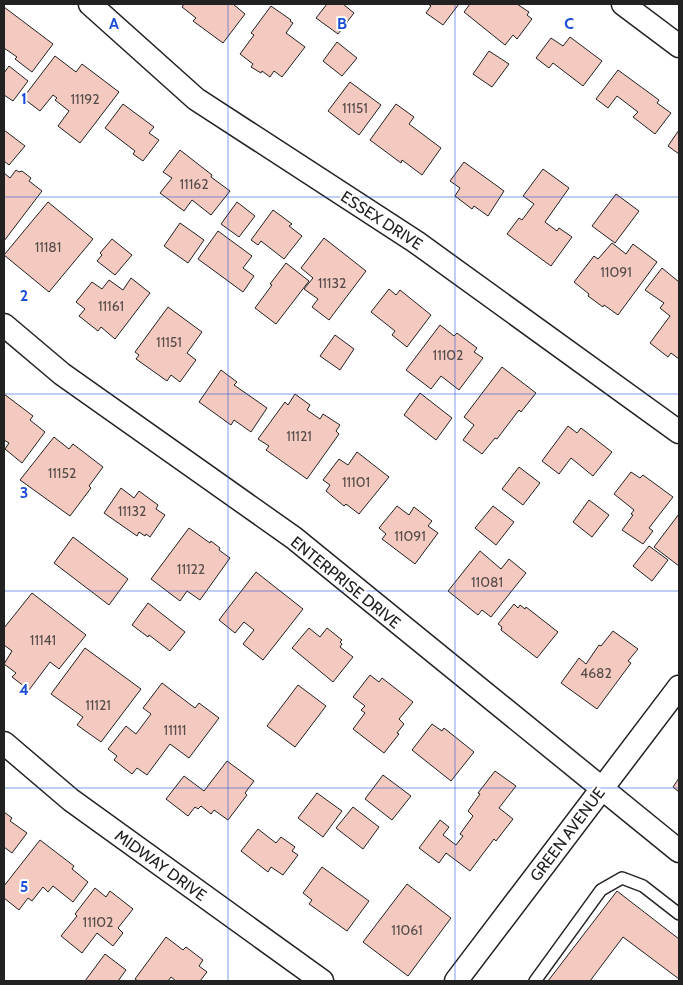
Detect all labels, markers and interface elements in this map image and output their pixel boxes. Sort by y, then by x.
text: A [109,14,119,33]
text: B [337,14,347,33]
text: C [564,14,574,33]
text: 1 [21,89,27,108]
house number: 11192 [71,90,99,108]
house number: 11151 [342,99,368,117]
house number: 11162 [180,175,208,193]
street label: ESSEX DRIVE [337,187,426,254]
house number: 11181 [35,238,61,256]
house number: 11091 [600,263,632,281]
house number: 11132 [318,274,346,292]
text: 2 [20,286,28,305]
house number: 11161 [98,297,124,315]
house number: 11151 [156,333,182,351]
house number: 11102 [433,346,463,364]
house number: 11121 [286,427,312,445]
house number: 11152 [48,464,76,482]
house number: 11101 [342,473,370,491]
text: 3 [20,483,28,502]
house number: 11132 [118,502,146,520]
house number: 11091 [394,527,426,545]
street label: ENTERPRISE DRIVE [287,532,405,633]
house number: 11122 [177,560,205,578]
house number: 11081 [471,573,503,591]
house number: 11141 [30,631,56,649]
house number: 4682 [580,664,612,682]
text: 4 [19,680,29,699]
house number: 11121 [85,696,111,714]
house number: 11111 [164,721,186,739]
street label: GREEN AVENUE [526,784,609,885]
street label: MIDWAY DRIVE [111,826,210,905]
text: 5 [20,877,28,896]
house number: 11102 [83,913,113,931]
house number: 11061 [391,921,423,939]

